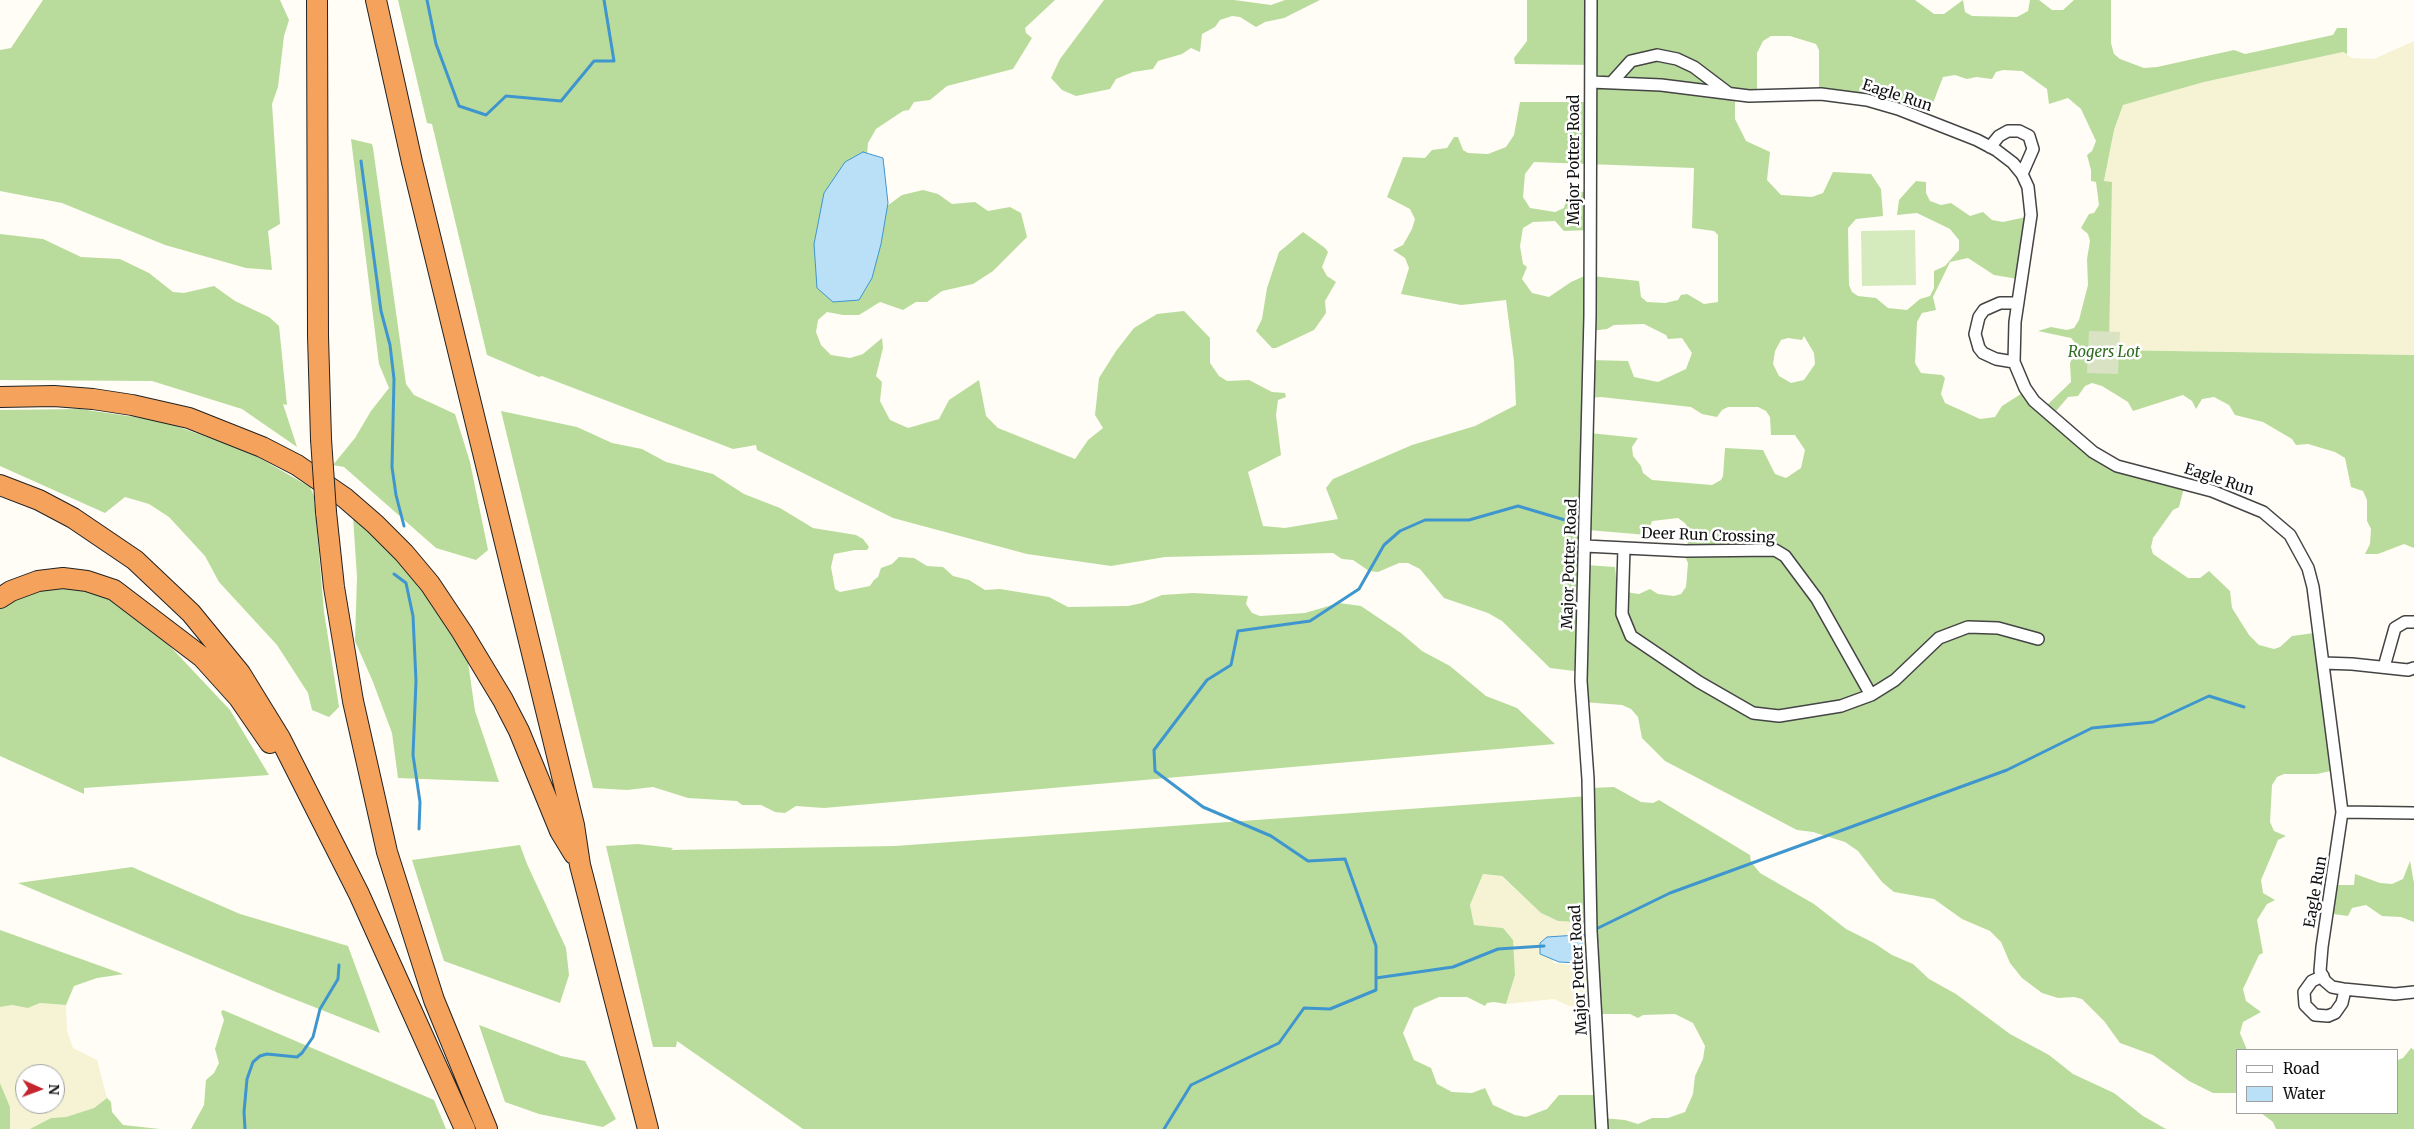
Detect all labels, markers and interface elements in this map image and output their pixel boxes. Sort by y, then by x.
street label: Eagle Run [1860,76,1934,116]
street label: Major Potter Road [1566,95,1584,225]
park label: Rogers Lot [2068,344,2140,362]
street label: Eagle Run [2182,460,2256,500]
street label: Major Potter Road [1559,499,1581,629]
street label: Deer Run Crossing [1641,525,1775,547]
street label: Eagle Run [2301,855,2331,929]
street label: Major Potter Road [1567,904,1591,1036]
legend [2236,1049,2399,1114]
text: Road [2283,1059,2319,1078]
north arrow [15,1064,65,1114]
text: N [45,1084,63,1095]
text: Water [2283,1084,2325,1103]

